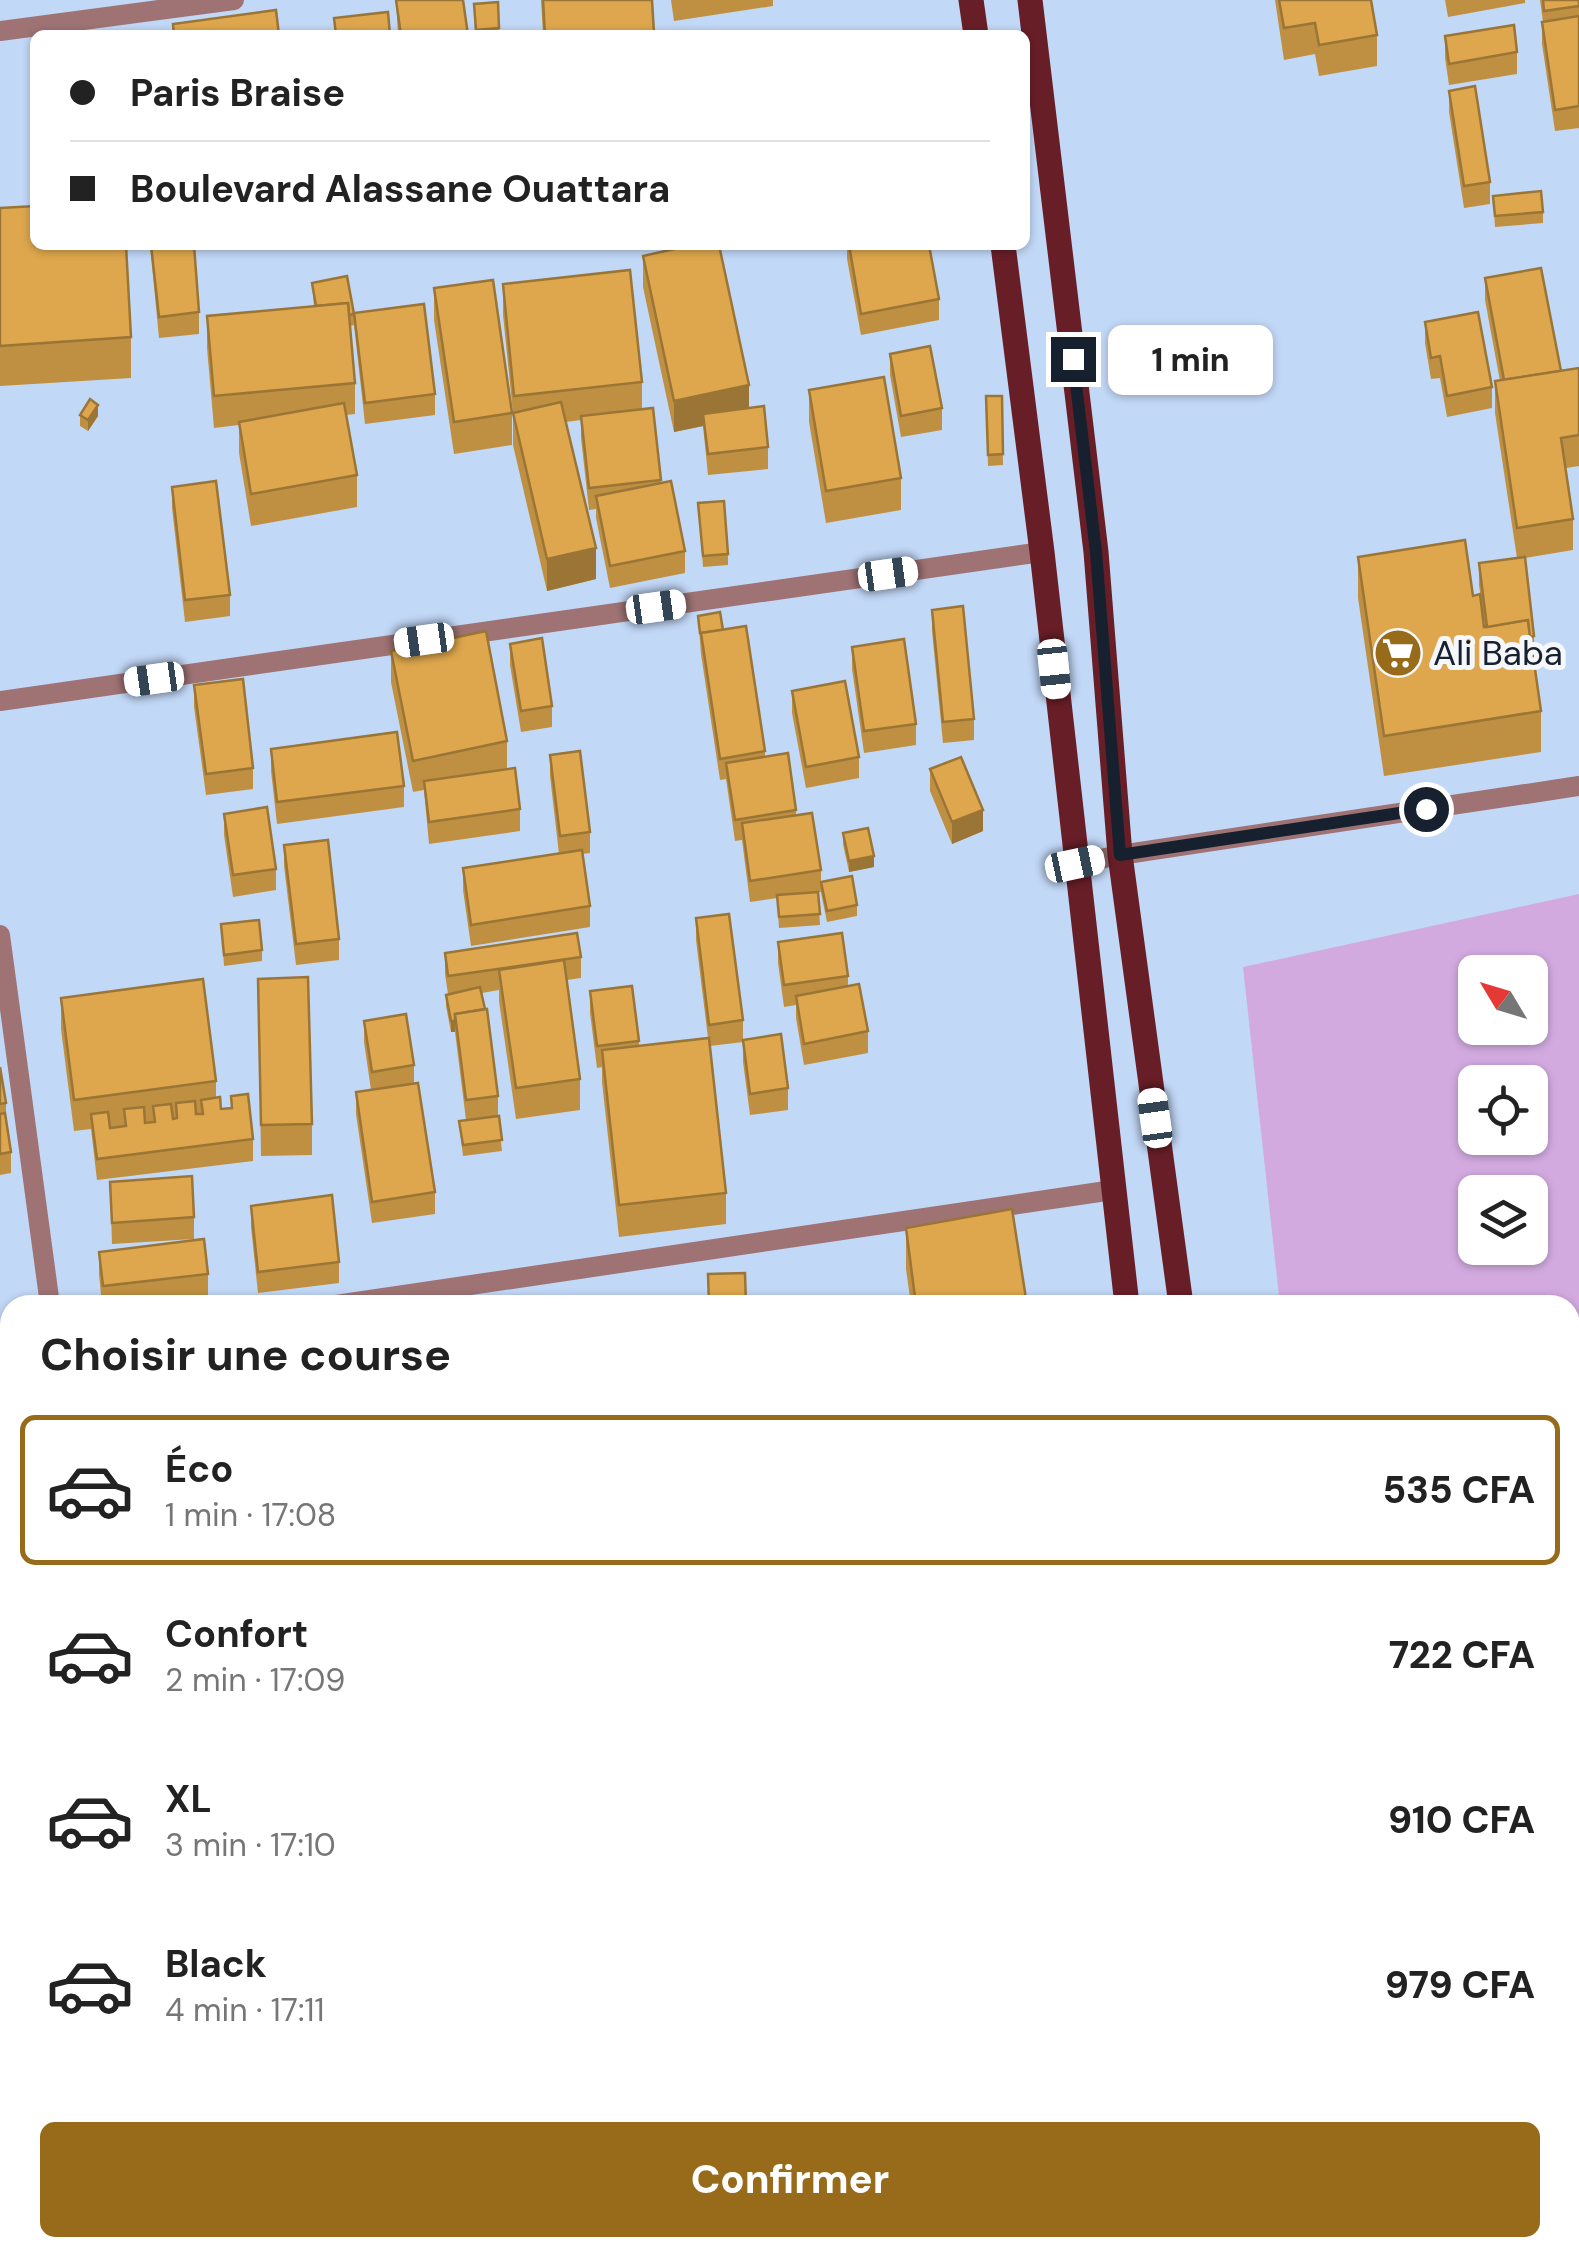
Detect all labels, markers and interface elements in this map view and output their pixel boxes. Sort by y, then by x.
text: Paris Braise [130,68,345,118]
text: Boulevard Alassane Ouattara [130,164,670,214]
callout: 1 min [1108,324,1273,394]
route end [1051,337,1096,382]
text: 1 min [1151,339,1230,381]
car [856,555,920,593]
car [624,588,688,626]
car [392,621,456,659]
supermarket icon: Ali Baba [1372,627,1424,679]
place label: Ali Baba [1433,630,1563,676]
car [1036,638,1072,700]
car [122,660,186,698]
route start [1404,787,1449,832]
car [1043,843,1107,885]
north arrow [1458,955,1548,1045]
map controls [1458,955,1548,1265]
button: locate [1458,1065,1548,1155]
car [1136,1086,1174,1150]
button: layers [1458,1175,1548,1265]
text: Choisir une course [40,1325,451,1384]
text: Éco [165,1444,233,1494]
icon: car [45,1445,135,1535]
text: 535 CFA [1382,1465,1535,1515]
text: 1 min · 17:08 [165,1494,336,1536]
text: Confort [165,1609,308,1659]
icon: car [45,1610,135,1700]
text: 722 CFA [1389,1630,1535,1680]
text: 2 min · 17:09 [165,1659,345,1701]
text: XL [165,1774,212,1824]
icon: car [45,1775,135,1865]
text: 910 CFA [1388,1795,1535,1845]
text: 3 min · 17:10 [165,1824,336,1866]
text: Black [165,1939,267,1989]
icon: car [45,1940,135,2030]
text: 979 CFA [1385,1960,1535,2010]
text: 4 min · 17:11 [165,1989,324,2031]
button: Confirmer [40,2122,1540,2237]

